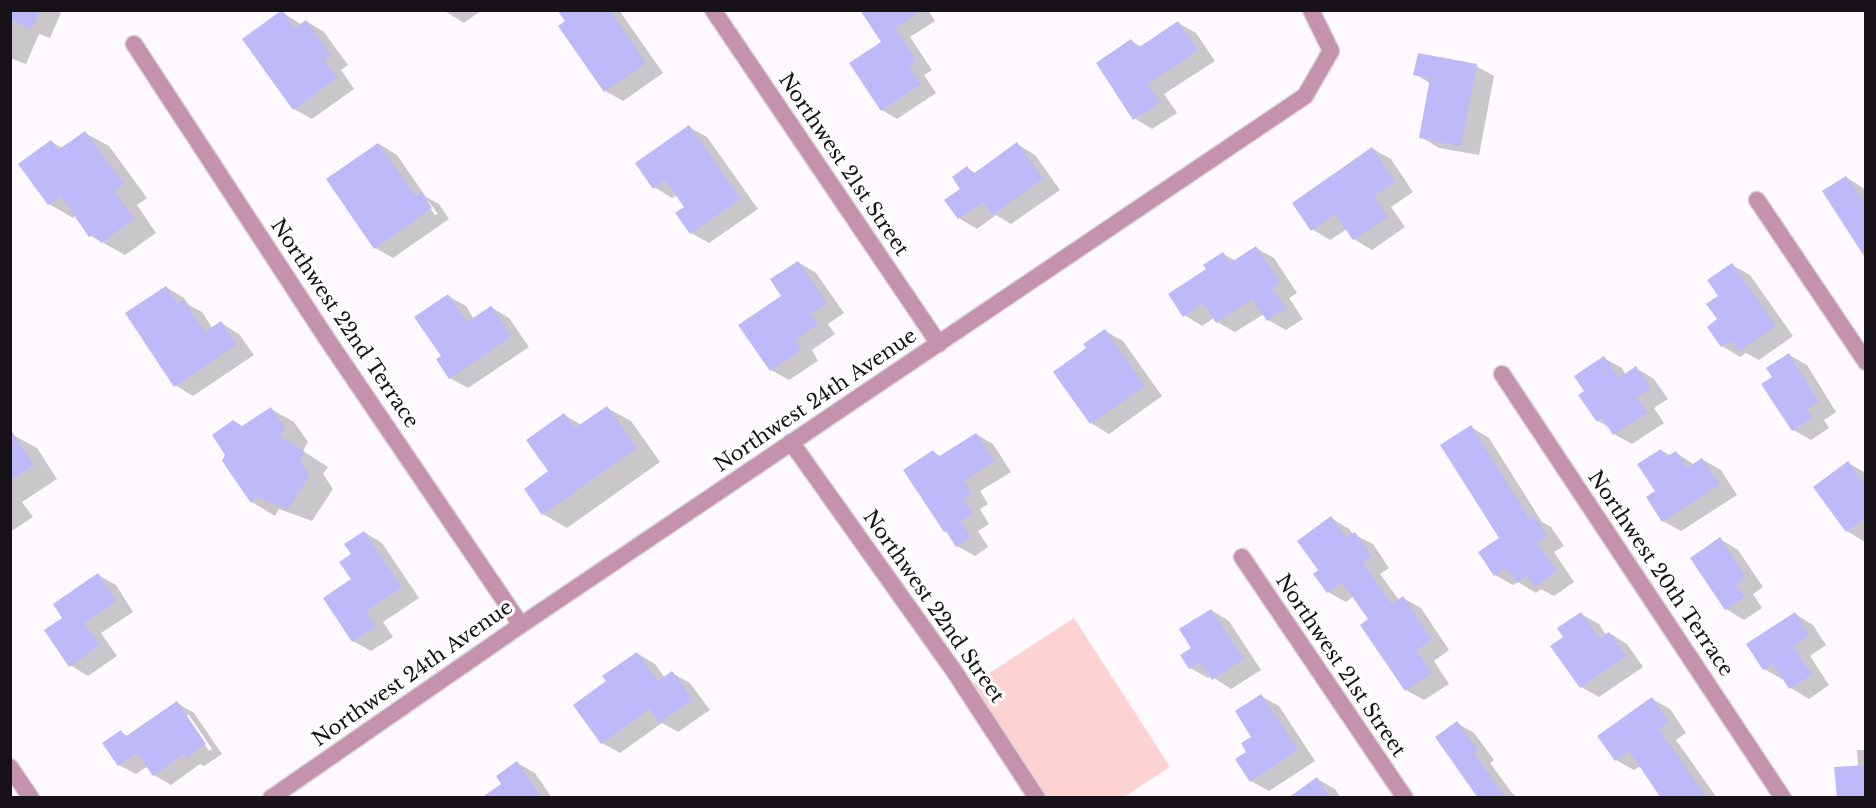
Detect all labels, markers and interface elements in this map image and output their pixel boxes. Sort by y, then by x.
street label: Northwest 21st Street [773,69,913,261]
street label: Northwest 22nd Terrace [265,215,423,433]
street label: Northwest 24th Avenue [710,324,922,478]
street label: Northwest 20th Terrace [1582,467,1738,681]
street label: Northwest 22nd Street [857,506,1009,708]
street label: Northwest 21st Street [1270,570,1410,762]
street label: Northwest 24th Avenue [308,596,518,752]

